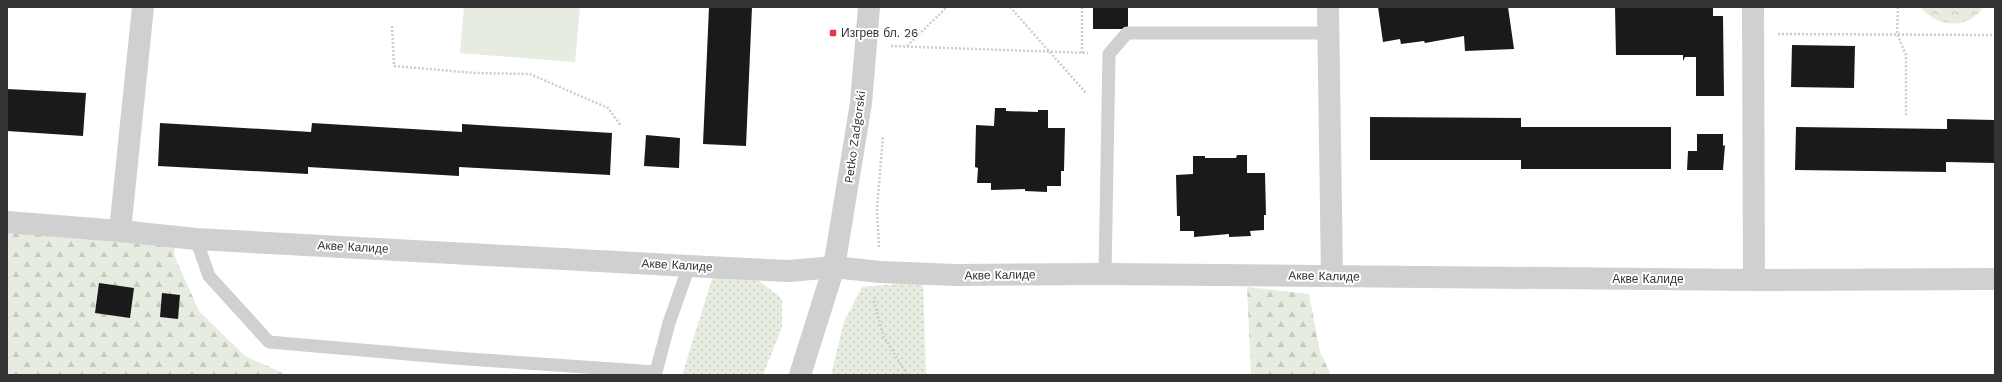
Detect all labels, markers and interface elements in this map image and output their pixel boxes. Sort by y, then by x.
place label: Изгрев бл. 26 [841,26,918,40]
marker: Изгрев бл. 26 [828,28,838,38]
street label: Petko Zadgorski [842,90,868,184]
street label: Акве Калиде [317,238,389,256]
street label: Акве Калиде [641,256,713,274]
street label: Акве Калиде [964,267,1036,283]
street label: Акве Калиде [1288,268,1360,284]
street label: Акве Калиде [1612,272,1684,286]

